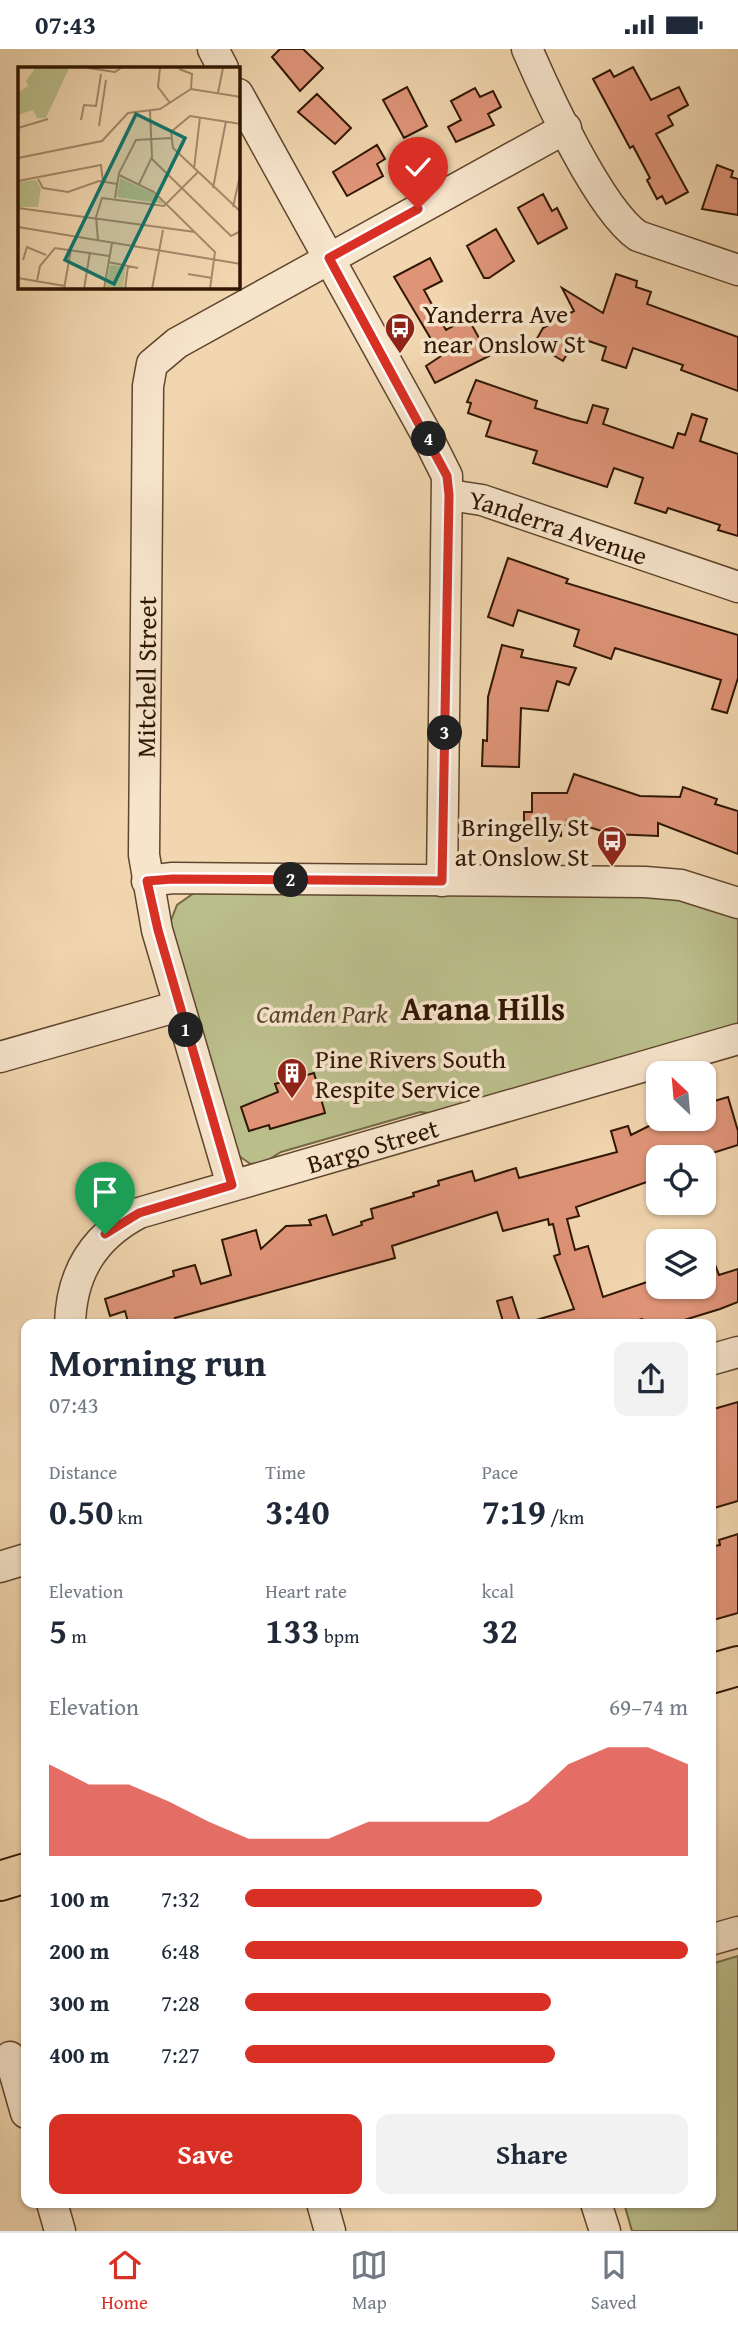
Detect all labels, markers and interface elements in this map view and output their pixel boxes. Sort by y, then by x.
text: 07:43 [35,5,96,44]
inset map [18,67,240,289]
pin [388,137,448,209]
icon: check [399,148,437,186]
place label: Yanderra Ave near Onslow St [423,294,585,363]
bus stop icon: Yanderra Ave near Onslow St [383,311,417,355]
pin: 4 [412,421,446,457]
text: 4 [424,424,433,452]
street label: Yanderra Avenue [467,479,653,574]
street label: Mitchell Street [125,596,166,758]
pin: 3 [428,715,462,751]
text: 3 [440,718,449,746]
place label: Bringelly St at Onslow St [455,807,589,876]
bus stop icon: Bringelly St at Onslow St [595,824,629,868]
pin: 2 [274,863,308,897]
text: 2 [286,865,295,893]
district label: Arana Hills [401,984,565,1032]
park label: Camden Park [256,994,388,1033]
pin: 1 [168,1013,204,1047]
text: 1 [181,1015,190,1043]
place label: Pine Rivers South Respite Service [315,1039,507,1108]
building icon: Pine Rivers South Respite Service [275,1056,309,1100]
north arrow [646,1061,716,1131]
map controls [646,1061,716,1299]
street label: Bargo Street [302,1108,443,1183]
button: locate [646,1145,716,1215]
pin [75,1162,135,1234]
icon: arrive [86,1173,124,1211]
button: layers [646,1229,716,1299]
text: Morning run [49,1334,266,1390]
button: share [614,1342,688,1416]
text: 07:43 [49,1388,99,1421]
text: Distance [49,1458,117,1486]
text: Time [265,1458,306,1486]
text: Pace [482,1458,518,1486]
text: 0.50 [49,1486,113,1537]
text: 3:40 [265,1486,330,1537]
text: 7:19 [482,1486,546,1537]
text: km [113,1503,143,1531]
text: /km [546,1503,584,1531]
text: Elevation [49,1577,123,1605]
text: Heart rate [265,1577,347,1605]
text: kcal [482,1577,514,1605]
text: 5 [49,1605,67,1656]
text: 133 [265,1605,320,1656]
text: 32 [482,1605,518,1656]
text: m [67,1622,87,1650]
text: bpm [320,1622,360,1650]
text: Elevation [49,1690,139,1723]
text: 69–74 m [609,1690,688,1723]
text: 100 m [49,1882,110,1915]
text: 7:32 [161,1882,200,1915]
text: 200 m [49,1934,110,1967]
text: 6:48 [161,1934,200,1967]
text: 300 m [49,1986,110,2019]
text: 7:28 [161,1986,200,2019]
text: 400 m [49,2038,110,2071]
text: 7:27 [161,2038,200,2071]
button: Save [49,2114,362,2194]
button: Share [376,2114,688,2194]
tab: Home [101,2246,148,2316]
tab: Map [350,2246,388,2316]
tab: Saved [591,2246,637,2316]

